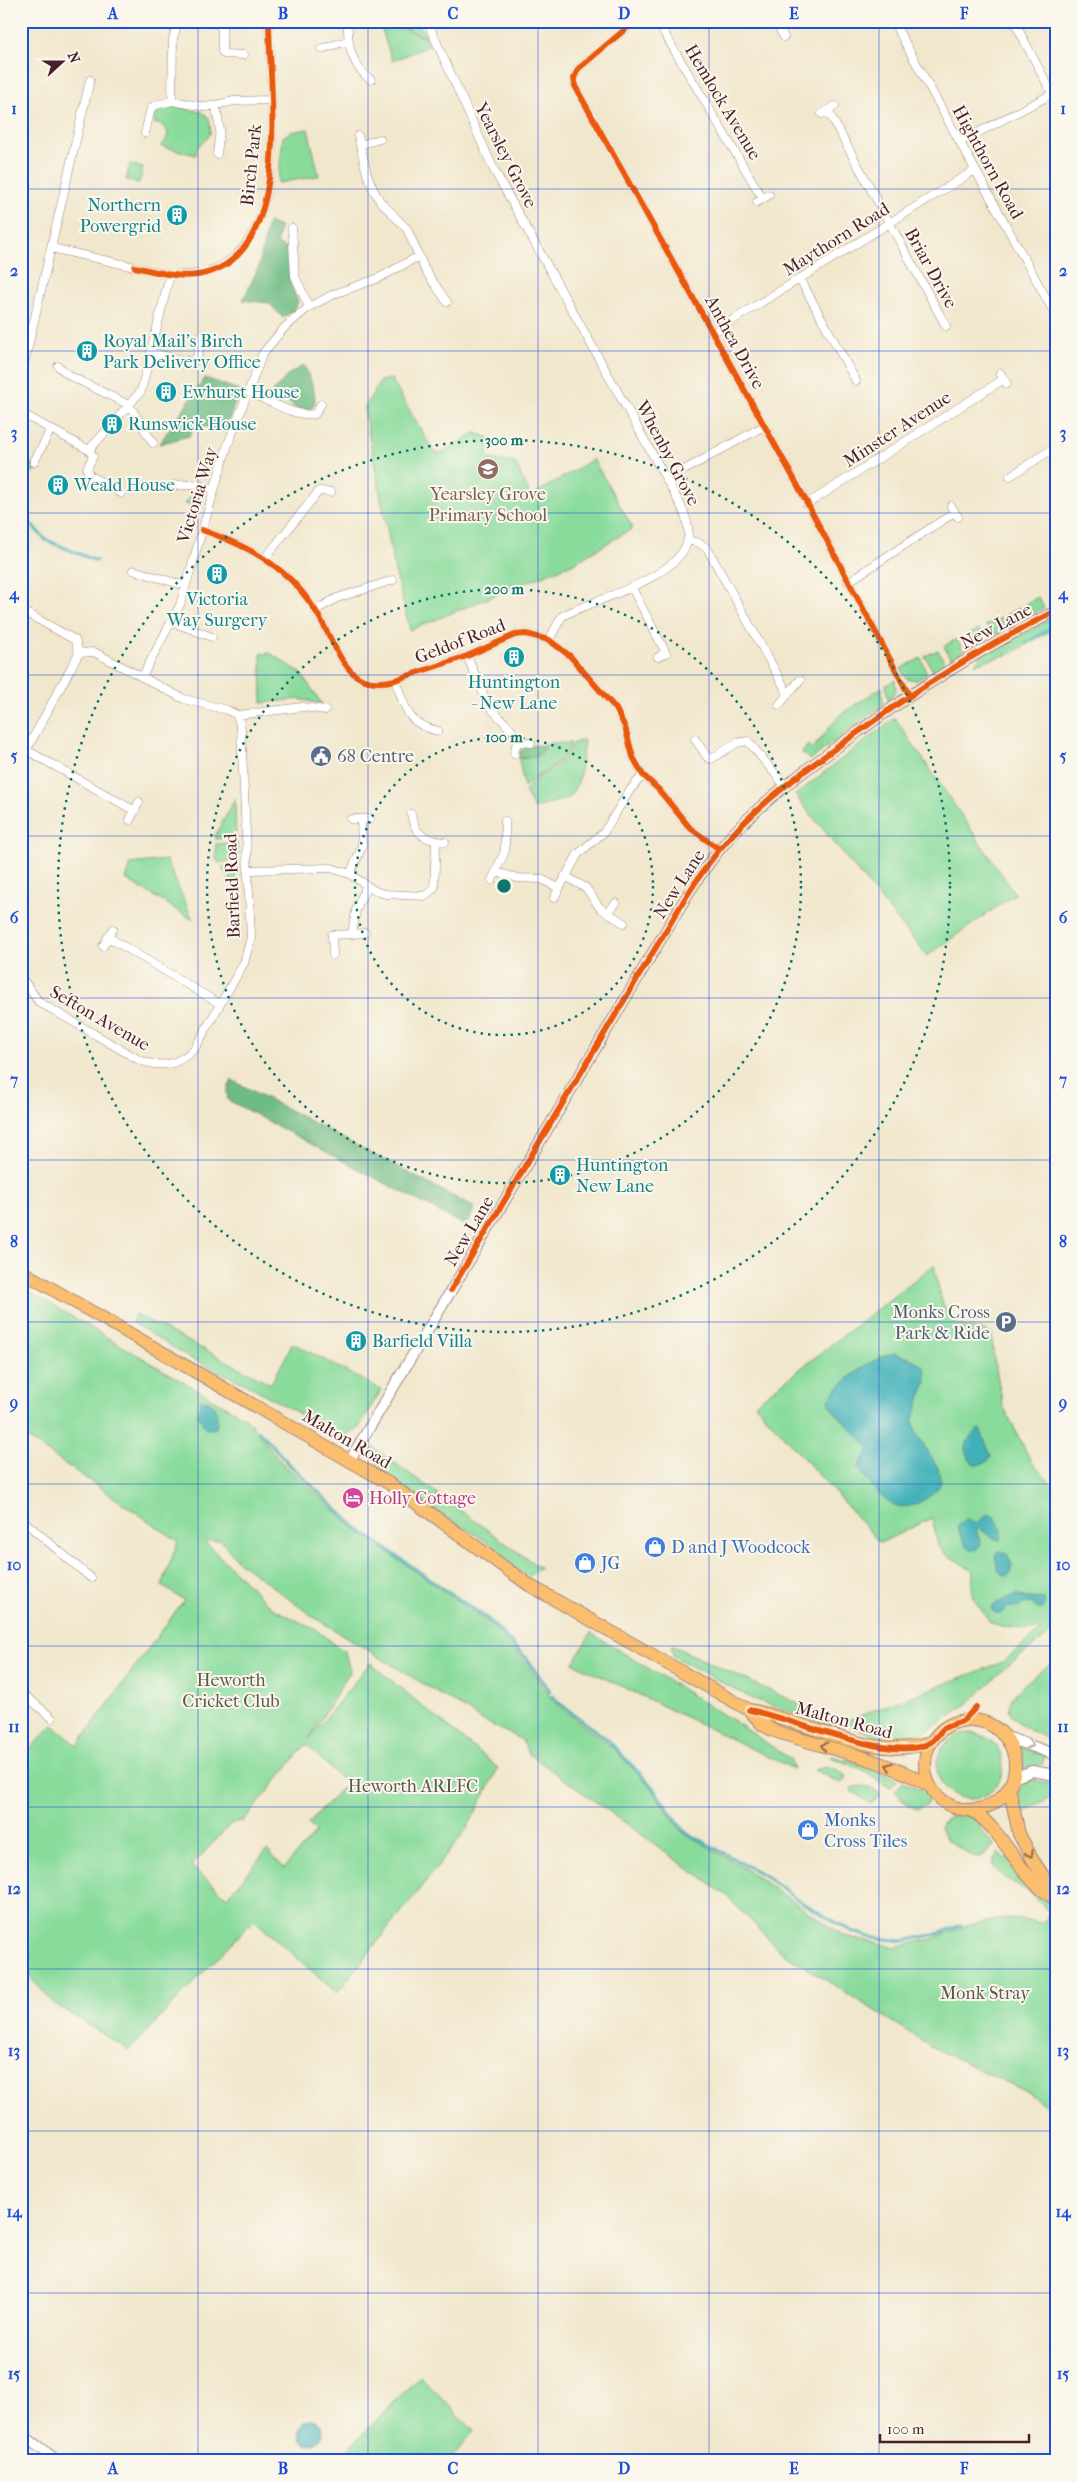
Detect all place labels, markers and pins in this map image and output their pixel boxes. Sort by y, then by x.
place label: Northern Powergrid [80,195,162,237]
building icon: Northern Powergrid [165,203,189,227]
place label: Royal Mail's Birch Park Delivery Office [103,331,261,373]
building icon: Royal Mail's Birch Park Delivery Office [75,339,99,363]
building icon: Ewhurst House [154,380,178,404]
place label: Ewhurst House [182,382,299,403]
building icon: Runswick House [100,412,124,436]
place label: Runswick House [128,414,256,435]
school or university icon: Yearsley Grove Primary School [476,457,500,481]
building icon: Weald House [46,473,70,497]
place label: Weald House [73,475,175,496]
place label: Yearsley Grove Primary School [429,484,547,526]
building icon: Victoria Way Surgery [205,562,229,586]
place label: Victoria Way Surgery [166,589,269,631]
building icon: Huntington - New Lane [502,645,526,669]
place label: Huntington - New Lane [468,672,561,714]
public building icon: 68 Centre [309,744,333,768]
place label: 68 Centre [337,746,414,767]
centre of rings [495,877,513,895]
place label: Huntington New Lane [576,1155,669,1197]
building icon: Huntington New Lane [548,1163,572,1187]
place label: Monks Cross Park & Ride [893,1302,990,1344]
parking icon: Monks Cross Park & Ride [994,1310,1018,1334]
building icon: Barfield Villa [344,1329,368,1353]
place label: Barfield Villa [372,1331,473,1352]
hotel icon: Holly Cottage [341,1486,365,1510]
place label: Holly Cottage [369,1488,476,1509]
shop icon: D and J Woodcock [643,1535,667,1559]
place label: D and J Woodcock [671,1537,811,1558]
shop icon: JG [573,1551,597,1575]
place label: JG [599,1553,621,1574]
place label: Monks Cross Tiles [824,1810,908,1852]
shop icon: Monks Cross Tiles [796,1818,820,1842]

